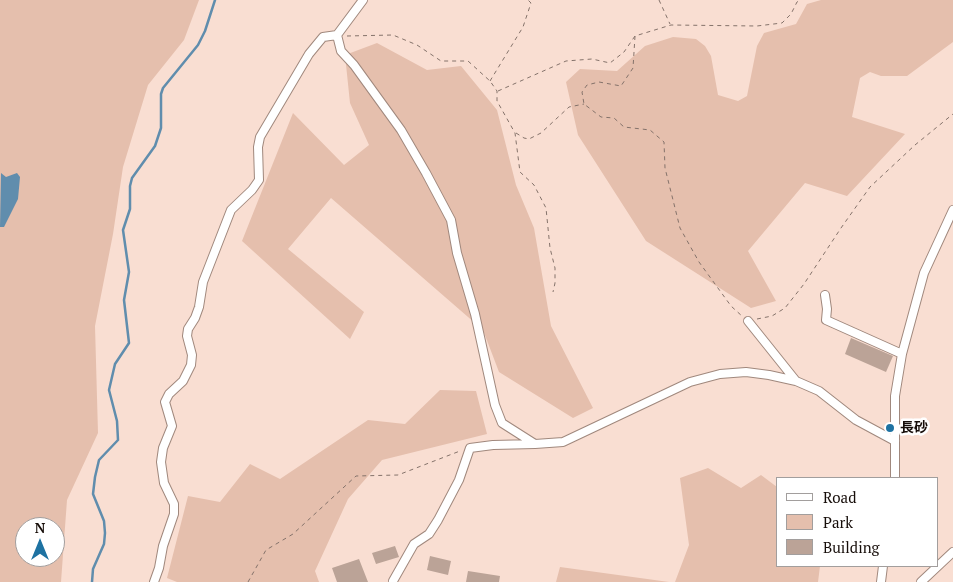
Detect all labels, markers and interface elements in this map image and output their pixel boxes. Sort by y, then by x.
place label: 長砂 [900,420,928,436]
marker: 長砂 [884,422,896,434]
legend [776,477,938,567]
text: Road [823,487,856,507]
text: Park [823,512,853,532]
north arrow [15,517,65,567]
text: N [35,518,45,537]
text: Building [823,537,880,557]

